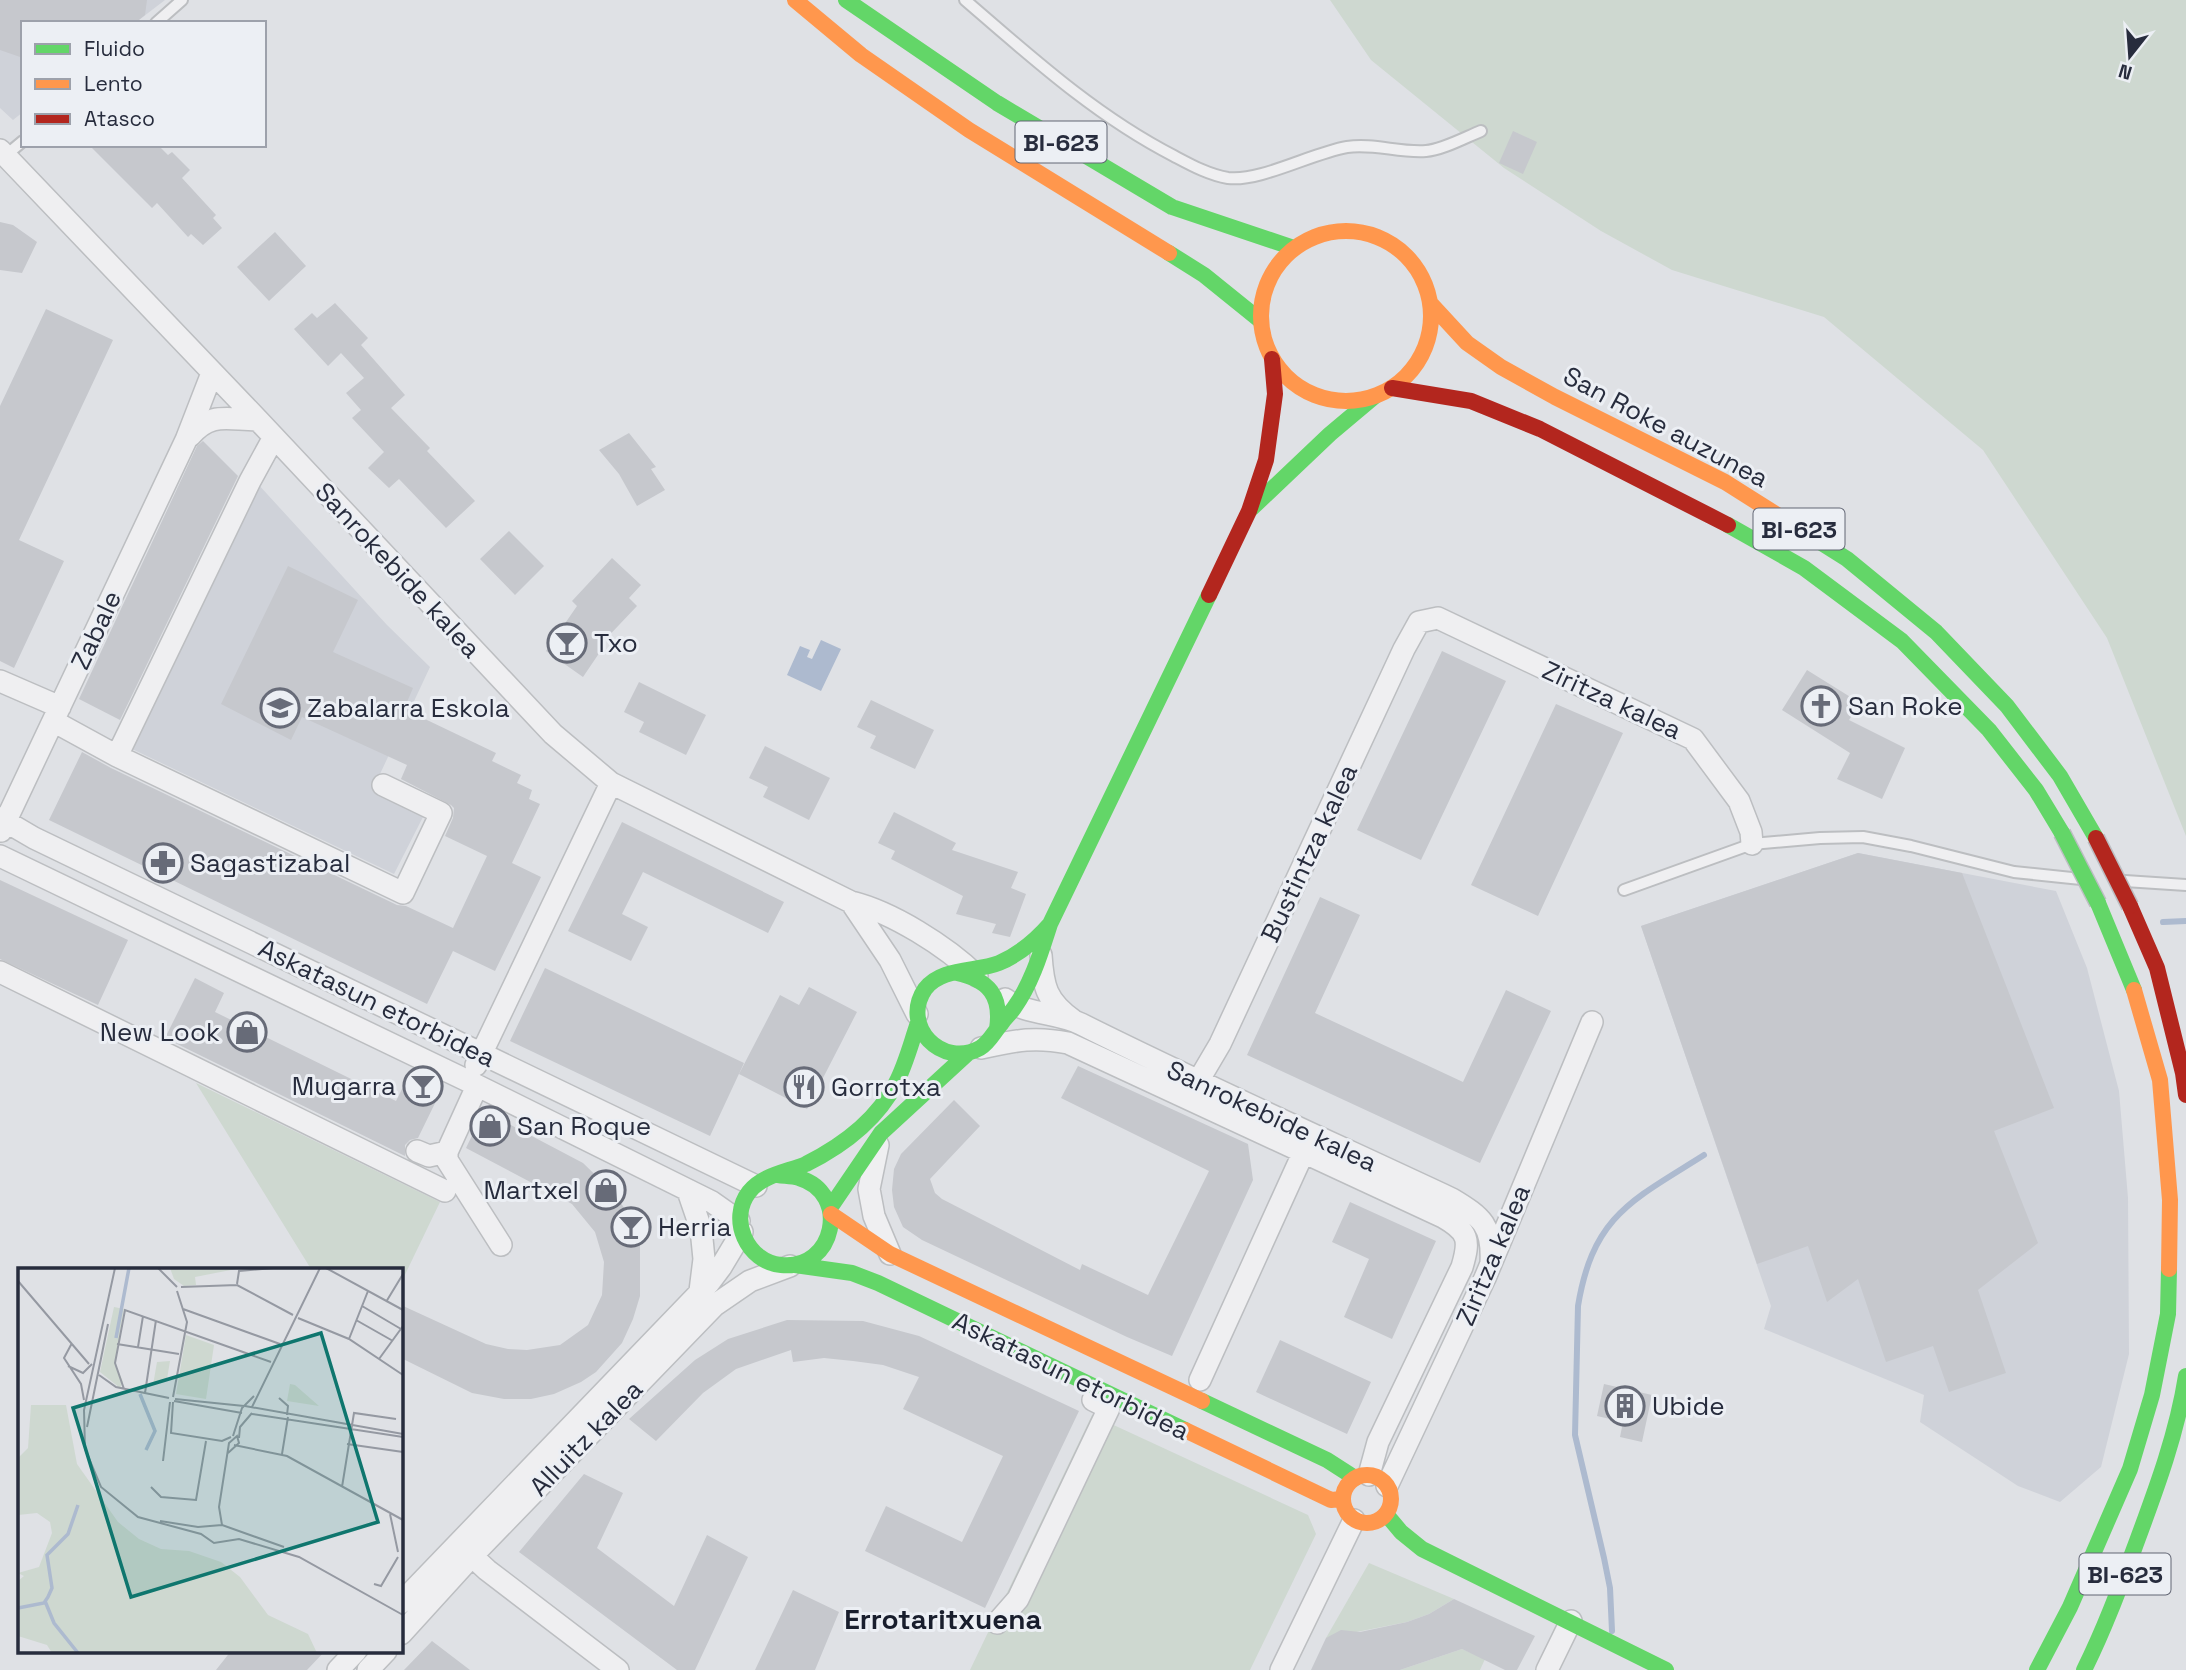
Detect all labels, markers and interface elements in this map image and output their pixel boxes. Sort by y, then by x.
legend [21,21,266,147]
north arrow [2095,21,2165,91]
text: Fluido [84,35,145,62]
text: N [2115,58,2135,86]
text: Lento [84,70,143,97]
text: Atasco [84,105,155,132]
road number: BI-623 [1016,122,1106,162]
street label: San Roke auzunea [1558,359,1775,495]
street label: Sanrokebide kalea [308,475,488,665]
road number: BI-623 [1754,508,1844,550]
street label: Zabale [63,585,129,675]
bar icon: Txo [546,622,588,664]
place label: Txo [594,626,638,660]
street label: Ziritza kalea [1537,653,1687,747]
church icon: San Roke [1800,685,1842,727]
school or university icon: Zabalarra Eskola [259,687,301,729]
place label: San Roke [1848,689,1963,723]
place label: Zabalarra Eskola [307,691,510,725]
street label: Bustintza kalea [1253,758,1365,948]
pharmacy icon: Sagastizabal [142,842,184,884]
place label: Sagastizabal [190,846,350,880]
street label: Askatasun etorbidea [253,931,501,1075]
shop icon: New Look [226,1011,268,1053]
place label: New Look [100,1015,220,1049]
street label: Sanrokebide kalea [1161,1052,1383,1180]
bar icon: Mugarra [402,1065,444,1107]
restaurant icon: Gorrotxa [783,1066,825,1108]
place label: Mugarra [292,1069,396,1103]
place label: Gorrotxa [831,1070,941,1104]
shop icon: San Roque [469,1105,511,1147]
place label: San Roque [517,1109,651,1143]
shop icon: Martxel [585,1169,627,1211]
place label: Martxel [483,1173,579,1207]
street label: Ziritza kalea [1448,1179,1538,1331]
bar icon: Herria [610,1206,652,1248]
place label: Herria [658,1210,731,1244]
inset map [18,1268,402,1652]
street label: Askatasun etorbidea [947,1304,1195,1448]
street label: Alluitz kalea [522,1373,650,1503]
building icon: Ubide [1604,1385,1646,1427]
place label: Ubide [1652,1389,1725,1423]
road number: BI-623 [2080,1554,2170,1594]
district label: Errotaritxuena [844,1601,1042,1637]

